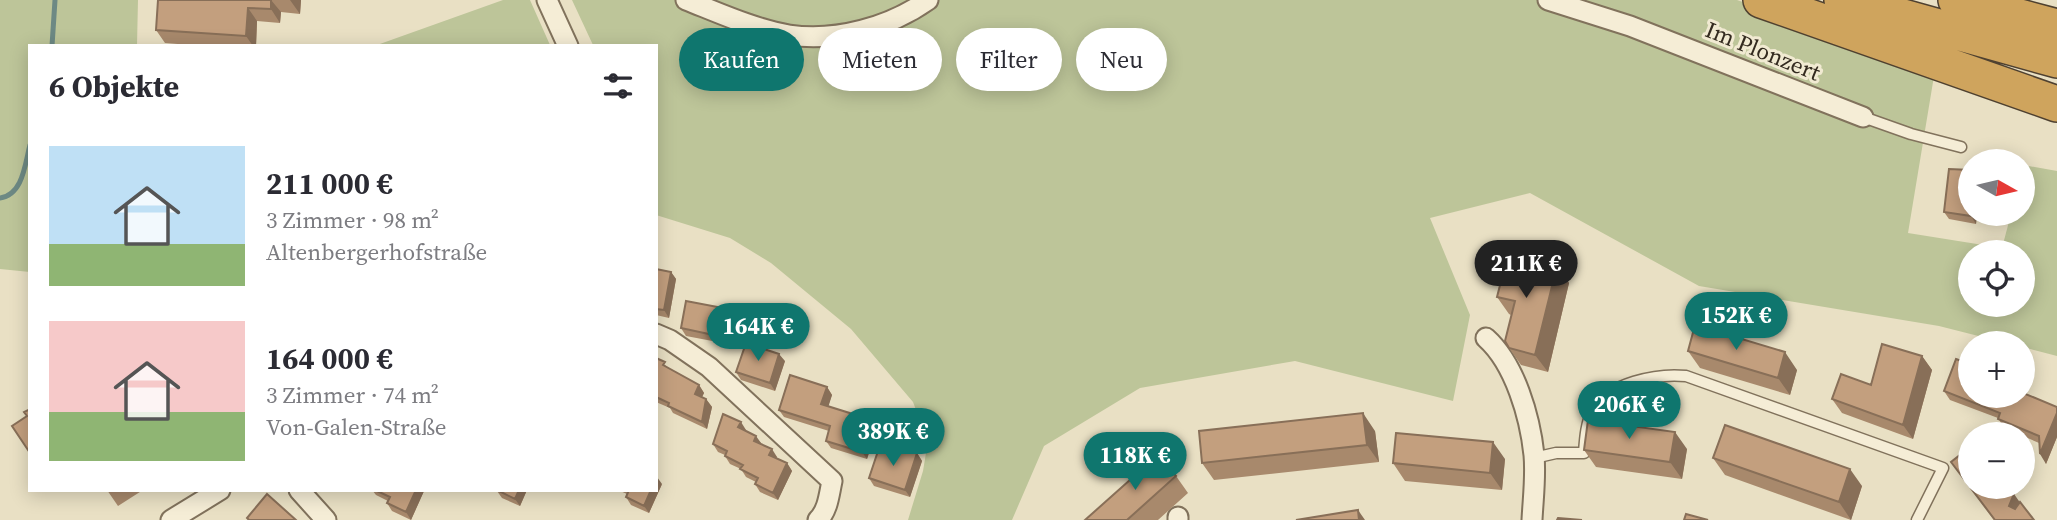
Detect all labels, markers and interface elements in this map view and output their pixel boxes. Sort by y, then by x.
street label: Im Plonzert [1701,13,1826,89]
chip: Kaufen [679,28,804,91]
chip: Mieten [818,28,942,91]
chip: Filter [956,28,1062,91]
chip: Neu [1076,28,1167,91]
text: 6 Objekte [49,66,179,107]
icon: filters [599,67,637,105]
north arrow [1958,149,2035,226]
map controls [1958,149,2035,499]
text: 211 000 € [266,163,393,204]
icon: home [105,174,189,258]
text: 3 Zimmer · 98 m² [266,204,439,236]
text: Altenbergerhofstraße [266,236,487,268]
pin: 211K € [1469,240,1583,300]
button: locate [1958,240,2035,317]
text: 211K € [1491,247,1561,279]
pin: 152K € [1679,292,1793,352]
text: 152K € [1701,299,1771,331]
pin: 164K € [701,304,815,363]
text: 164K € [723,310,793,342]
button: + [1958,331,2035,408]
text: 164 000 € [266,338,393,379]
icon: home [105,349,189,433]
text: 3 Zimmer · 74 m² [266,379,439,411]
pin: 206K € [1572,382,1686,441]
text: 206K € [1594,388,1664,420]
pin: 389K € [836,408,950,468]
text: Von-Galen-Straße [266,411,446,443]
text: 389K € [858,415,928,447]
button: − [1958,422,2035,499]
pin: 118K € [1078,433,1192,492]
text: 118K € [1100,439,1170,471]

